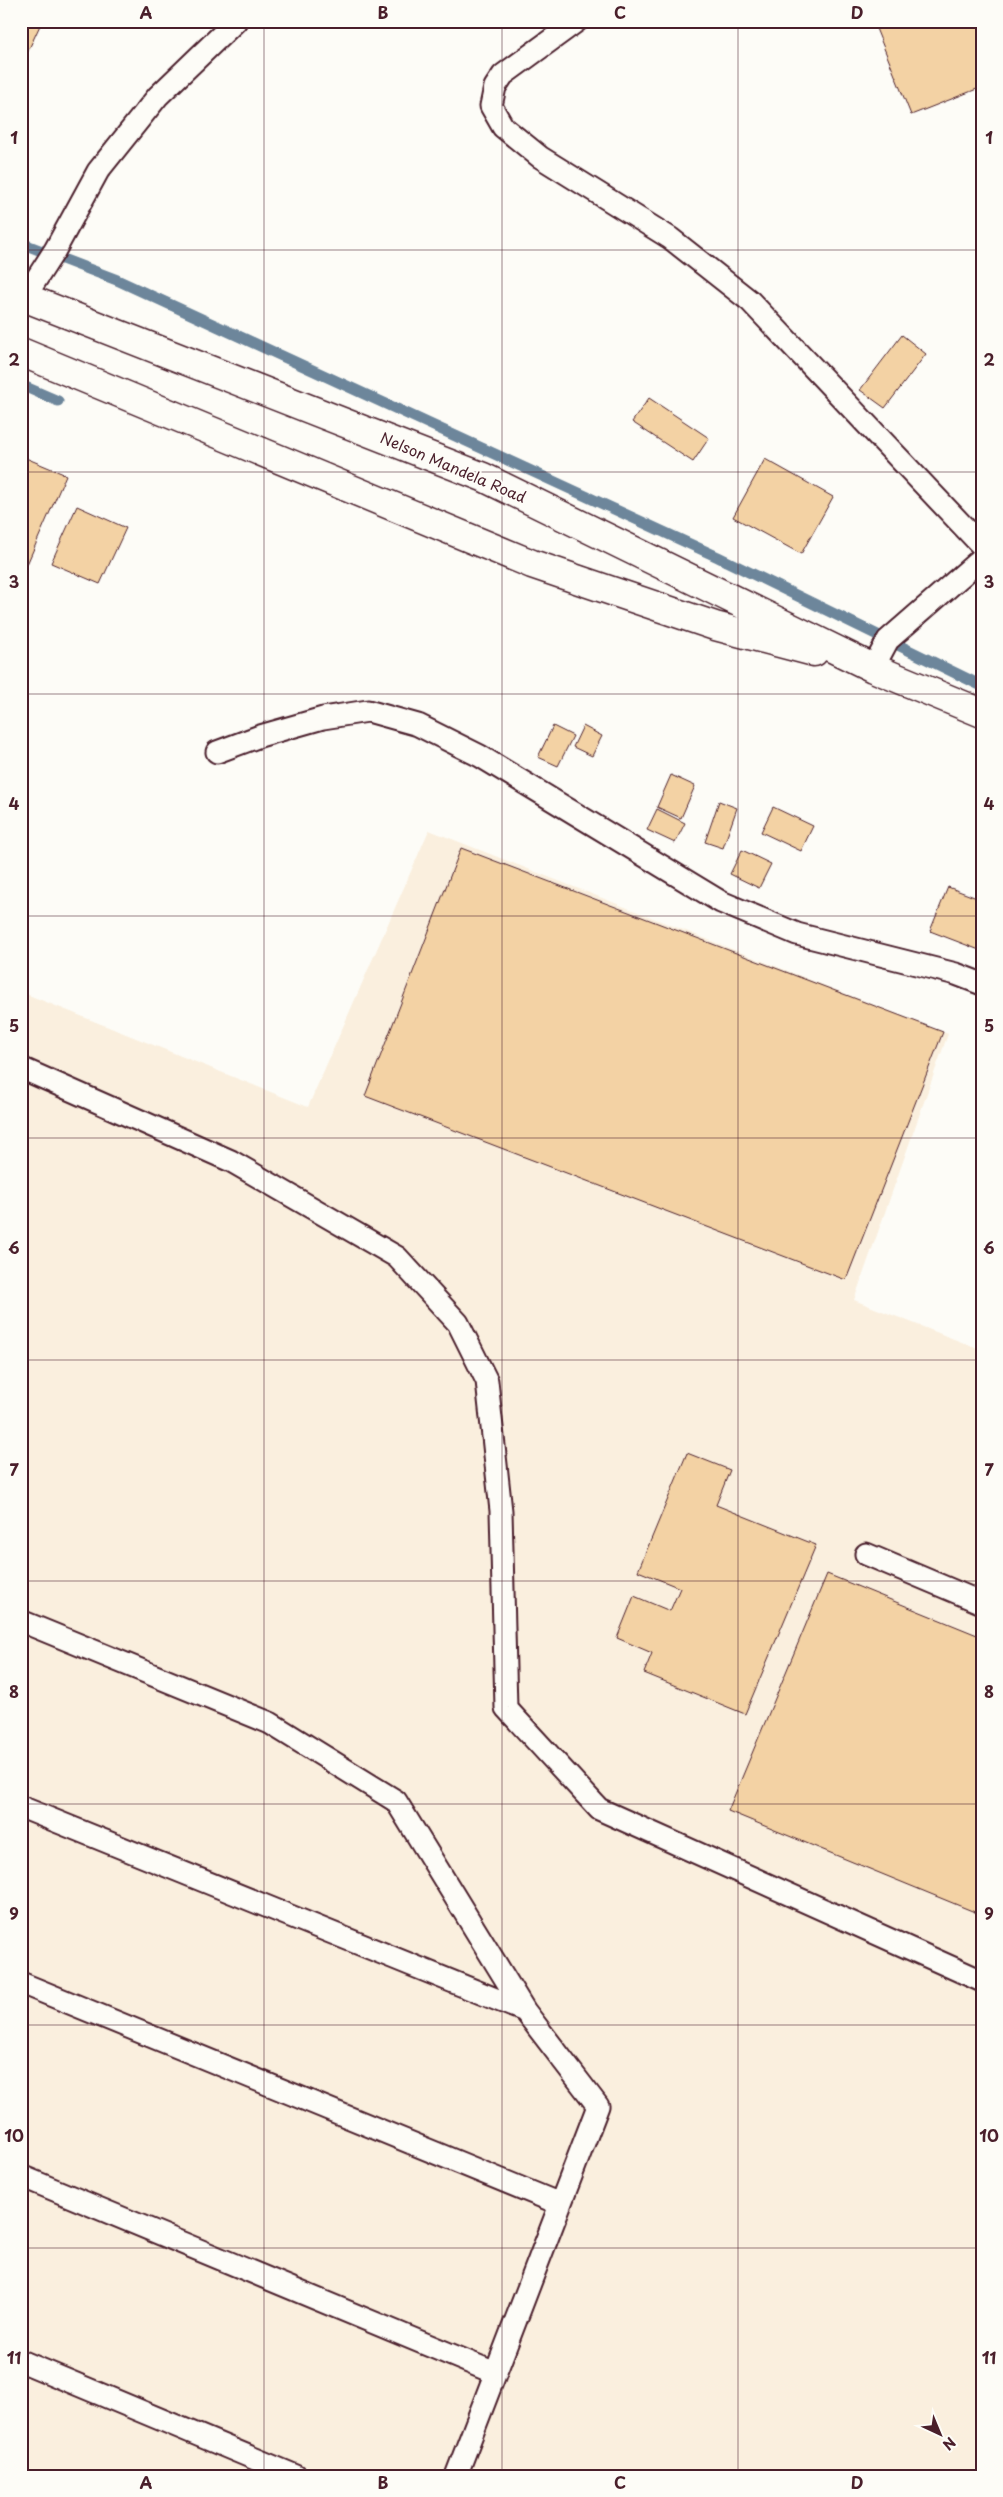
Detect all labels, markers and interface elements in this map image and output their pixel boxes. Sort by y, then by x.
text: A [140,0,153,24]
text: B [378,0,389,24]
text: C [614,0,626,24]
text: D [851,0,863,24]
text: 1 [10,125,18,149]
text: 1 [985,125,993,149]
text: 2 [8,347,20,371]
text: 2 [983,347,995,371]
street label: Nelson Mandela Road [377,425,530,508]
text: 3 [9,569,19,593]
text: 3 [984,569,994,593]
text: 4 [9,791,20,815]
text: 4 [984,791,995,815]
text: 5 [9,1013,19,1037]
text: 5 [984,1013,994,1037]
text: 6 [8,1235,20,1259]
text: 6 [983,1235,995,1259]
text: 7 [9,1457,19,1481]
text: 7 [984,1457,994,1481]
text: 8 [9,1679,19,1703]
text: 8 [984,1679,994,1703]
text: 9 [9,1901,19,1925]
text: 9 [984,1901,994,1925]
text: 10 [4,2123,24,2147]
text: 10 [979,2123,999,2147]
text: 11 [7,2345,21,2369]
text: 11 [982,2345,996,2369]
north arrow [916,2410,966,2460]
text: N [938,2432,961,2455]
text: A [140,2470,153,2494]
text: B [378,2470,389,2494]
text: C [614,2470,626,2494]
text: D [851,2470,863,2494]

